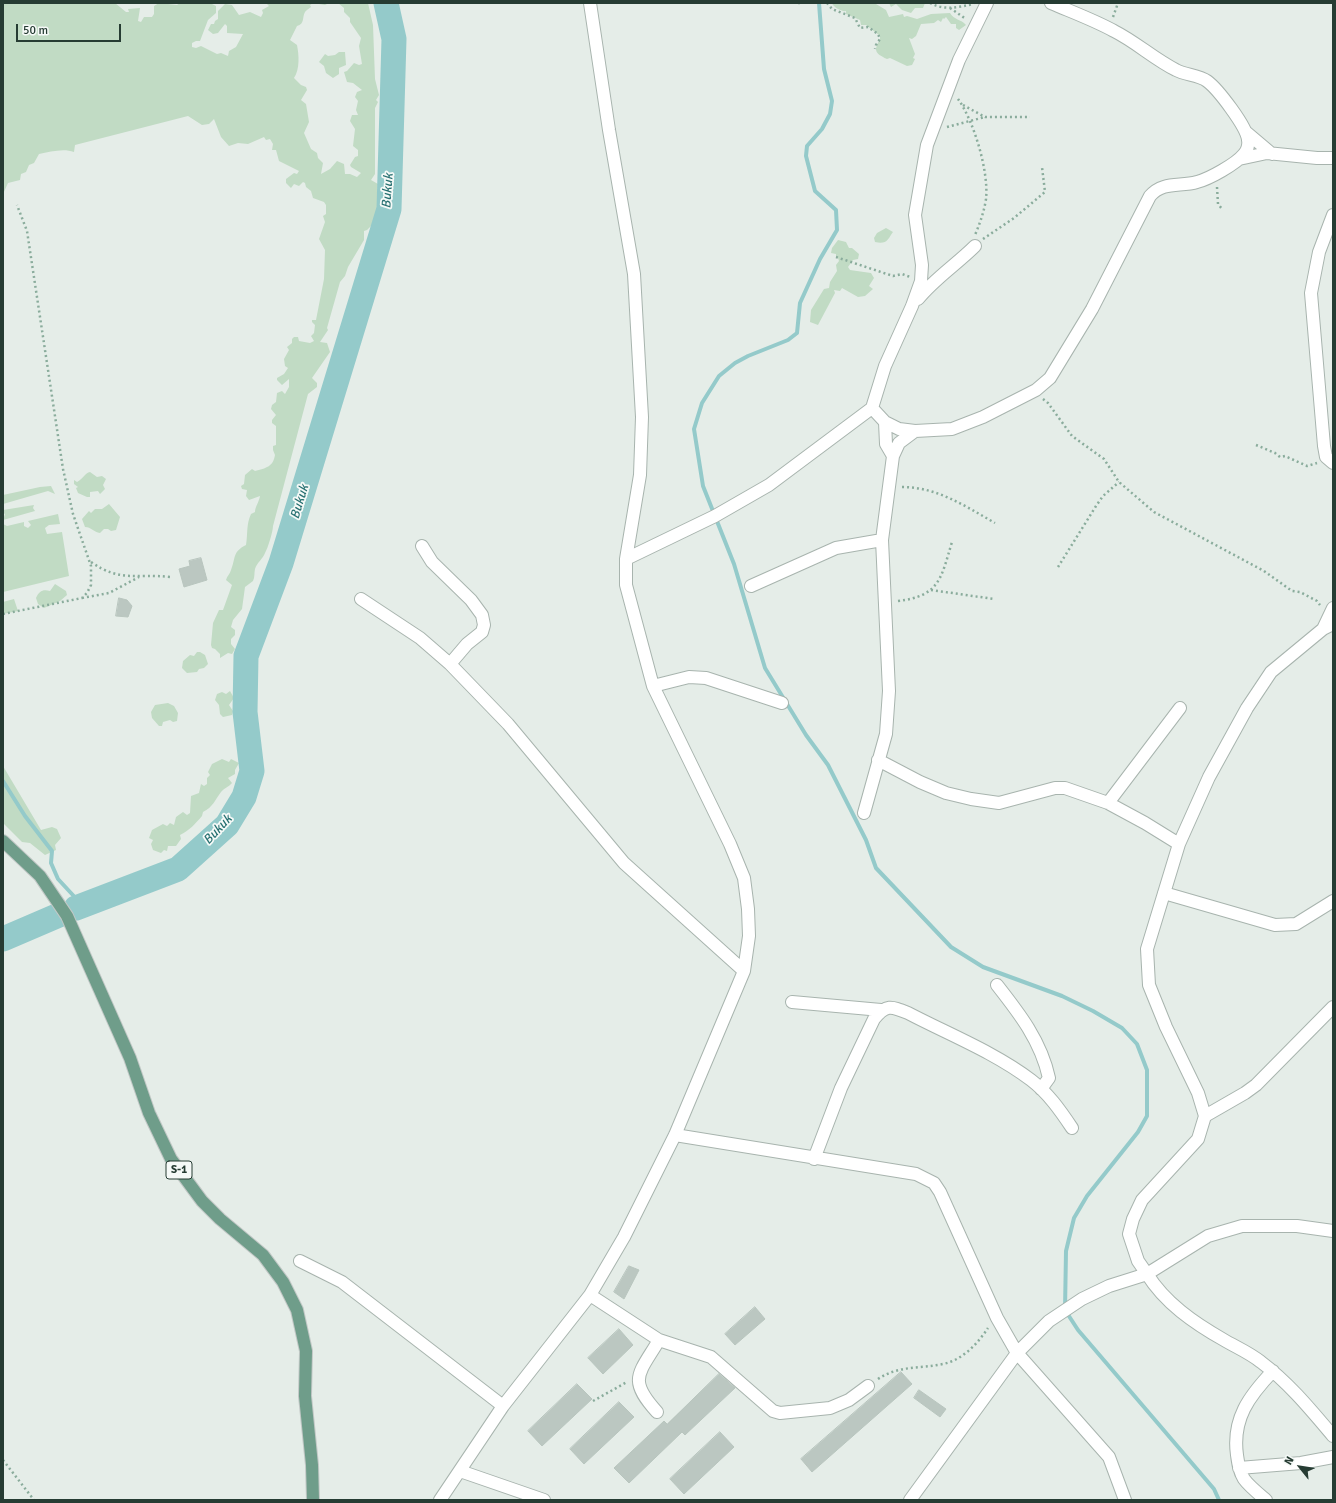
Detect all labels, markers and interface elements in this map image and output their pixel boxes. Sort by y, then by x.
scale bar [18,16,123,42]
text: 50 m [23,23,48,38]
water label: Bukuk [379,173,397,209]
water label: Bukuk [287,483,313,521]
water label: Bukuk [200,812,236,848]
road number: S-1 [166,1161,192,1179]
north arrow [1280,1447,1320,1487]
text: N [1282,1454,1297,1467]

